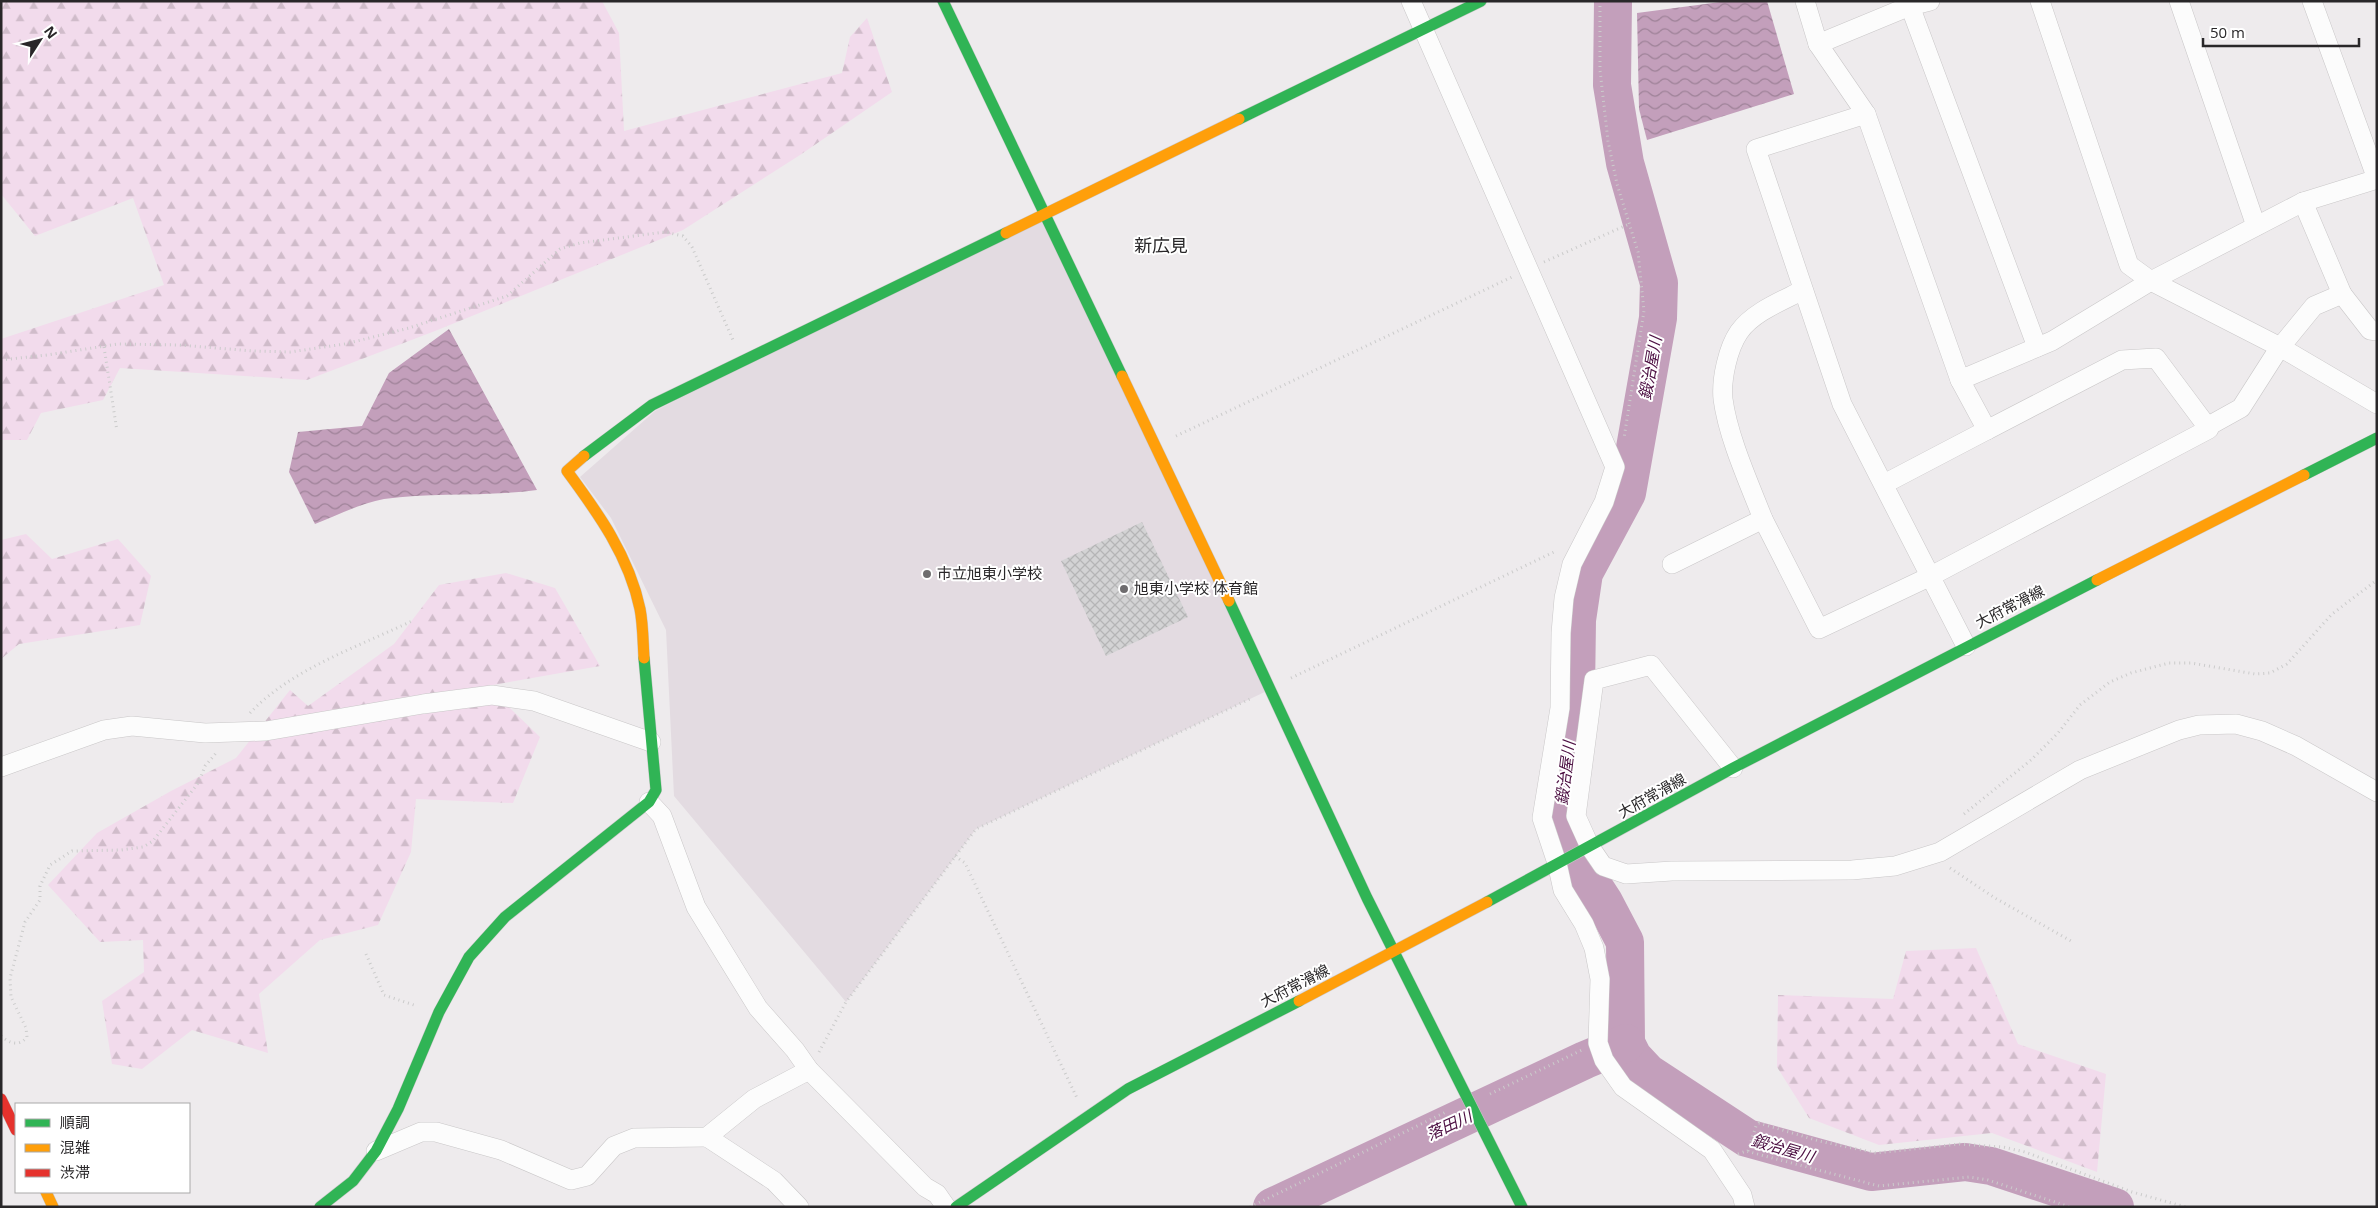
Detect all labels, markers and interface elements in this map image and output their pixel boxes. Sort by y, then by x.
north arrow [15,15,65,65]
scale bar [2203,15,2359,47]
text: N [40,22,62,42]
text: 50 m [2210,22,2245,42]
district label: 新広見 [1134,233,1188,257]
water label: 鍛治屋川 [1634,333,1667,401]
place label: 市立旭東小学校 [937,563,1042,583]
marker: 市立旭東小学校 [921,568,933,580]
place label: 旭東小学校 体育館 [1134,578,1258,598]
street label: 大府常滑線 [1972,580,2048,632]
marker: 旭東小学校 体育館 [1118,583,1130,595]
water label: 鍛治屋川 [1550,738,1580,806]
street label: 大府常滑線 [1614,768,1689,822]
street label: 大府常滑線 [1257,959,1333,1011]
legend [15,1103,190,1193]
water label: 落田川 [1423,1104,1477,1145]
text: 順調 [60,1112,90,1132]
water label: 鍛治屋川 [1749,1129,1819,1168]
text: 混雑 [60,1137,90,1157]
text: 渋滞 [60,1162,90,1182]

